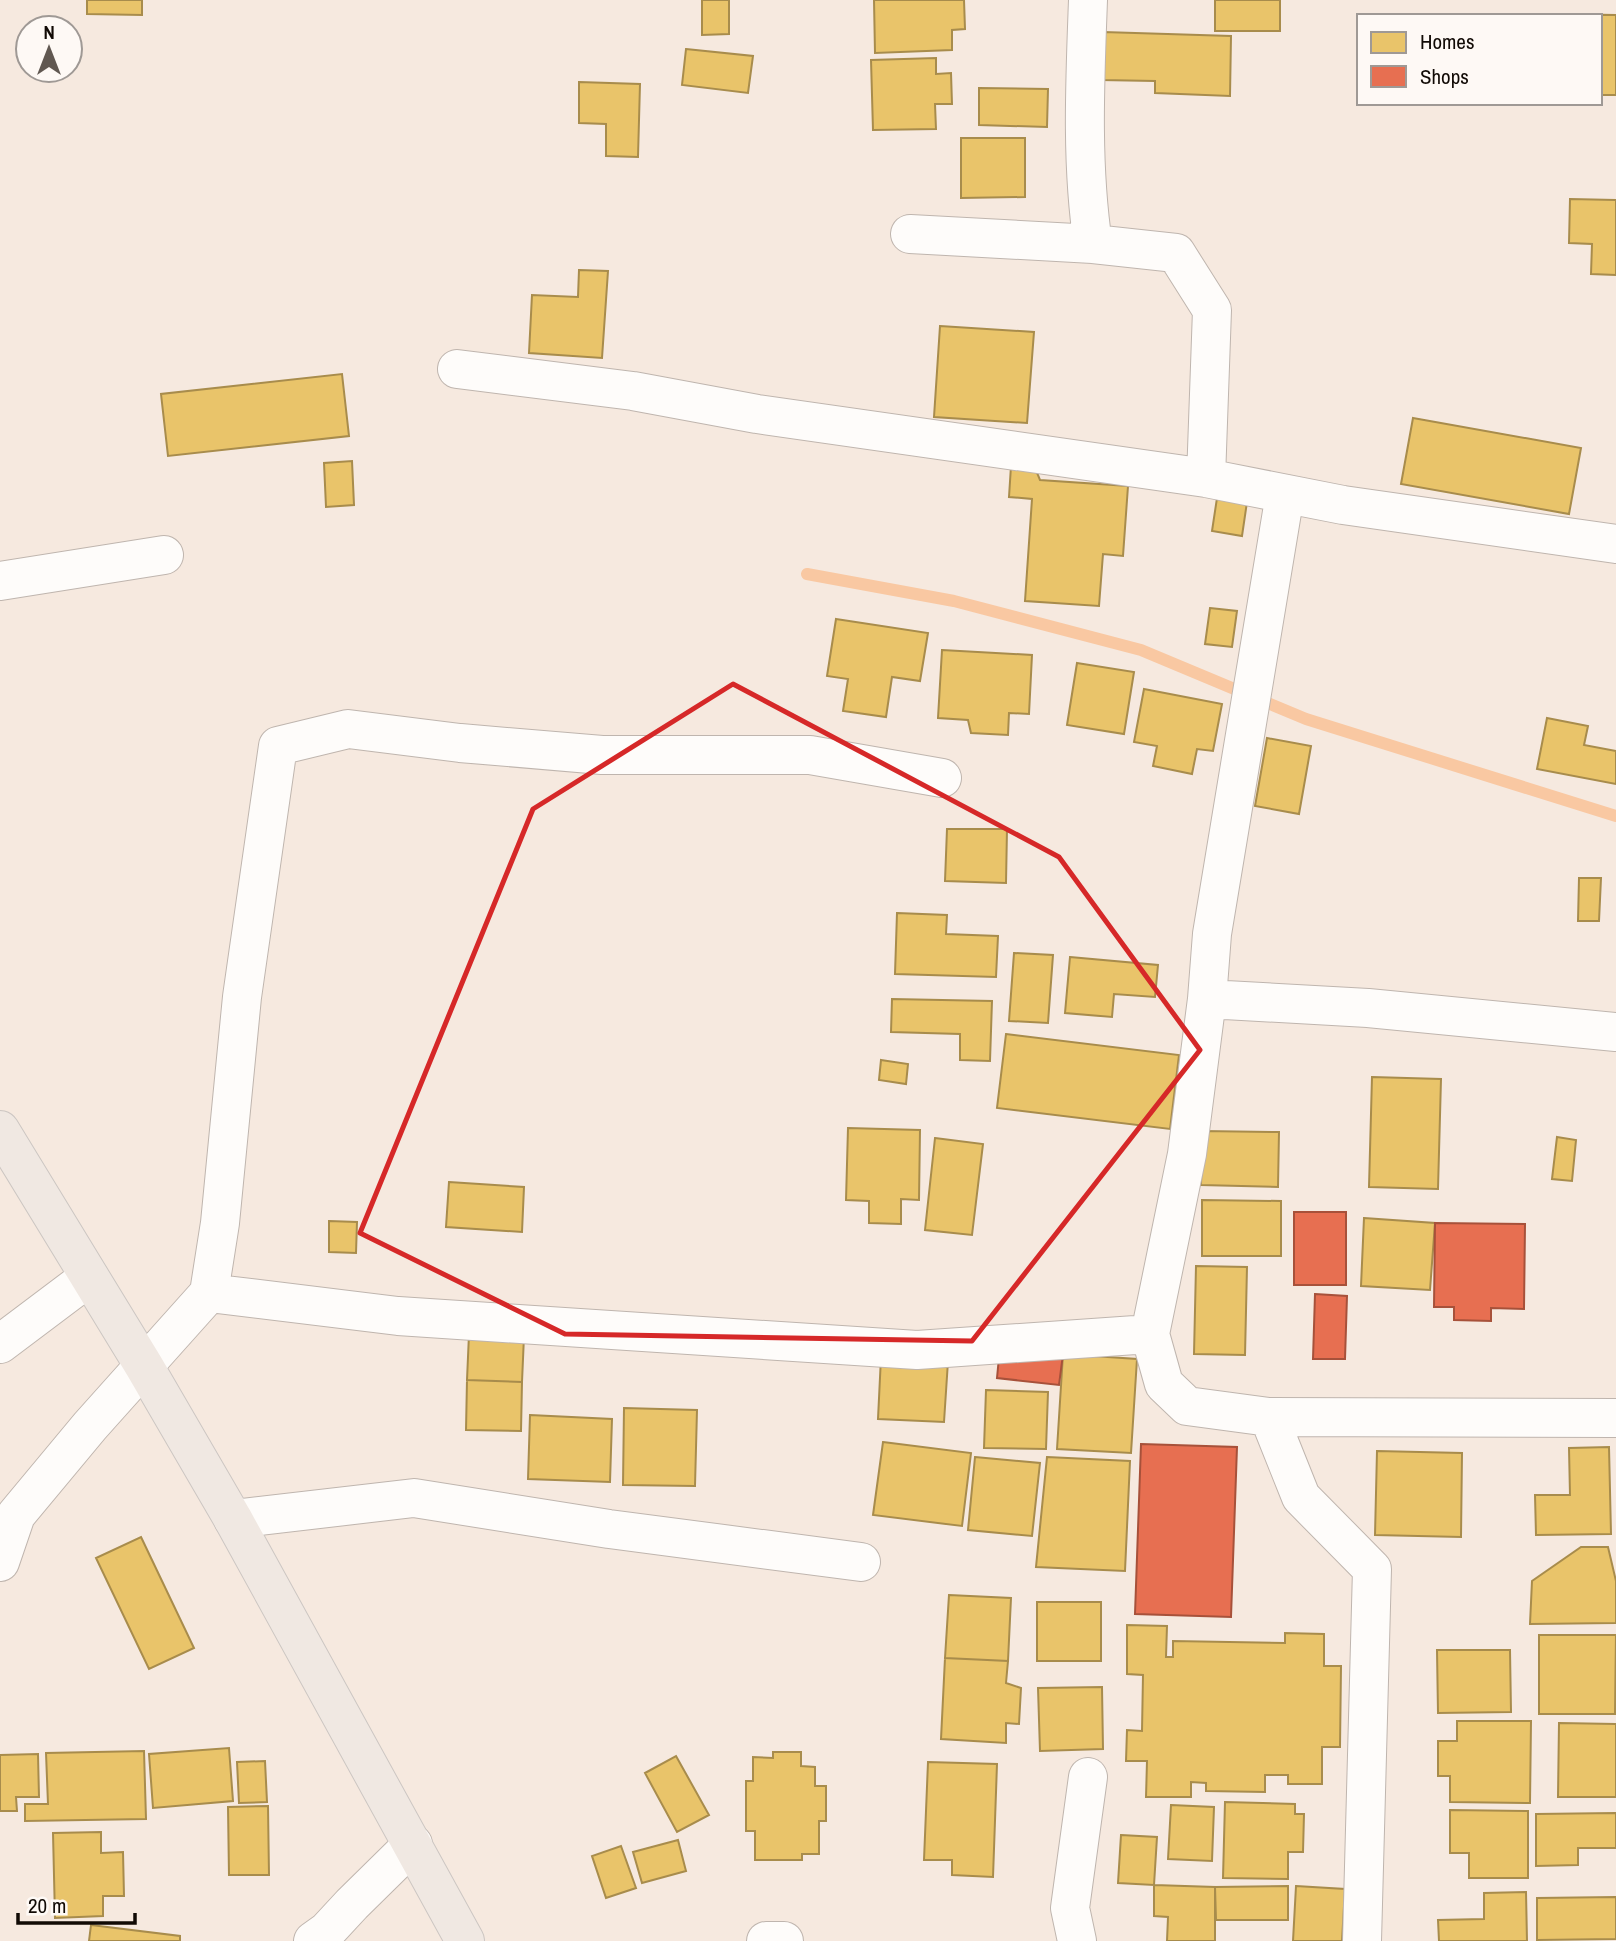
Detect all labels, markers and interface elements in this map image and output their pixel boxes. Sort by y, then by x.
north arrow [14,14,84,84]
legend [1357,14,1602,105]
text: N [43,19,55,45]
text: Homes [1420,27,1475,56]
text: Shops [1420,62,1469,91]
scale bar [18,1882,135,1926]
text: 20 m [28,1891,66,1920]

